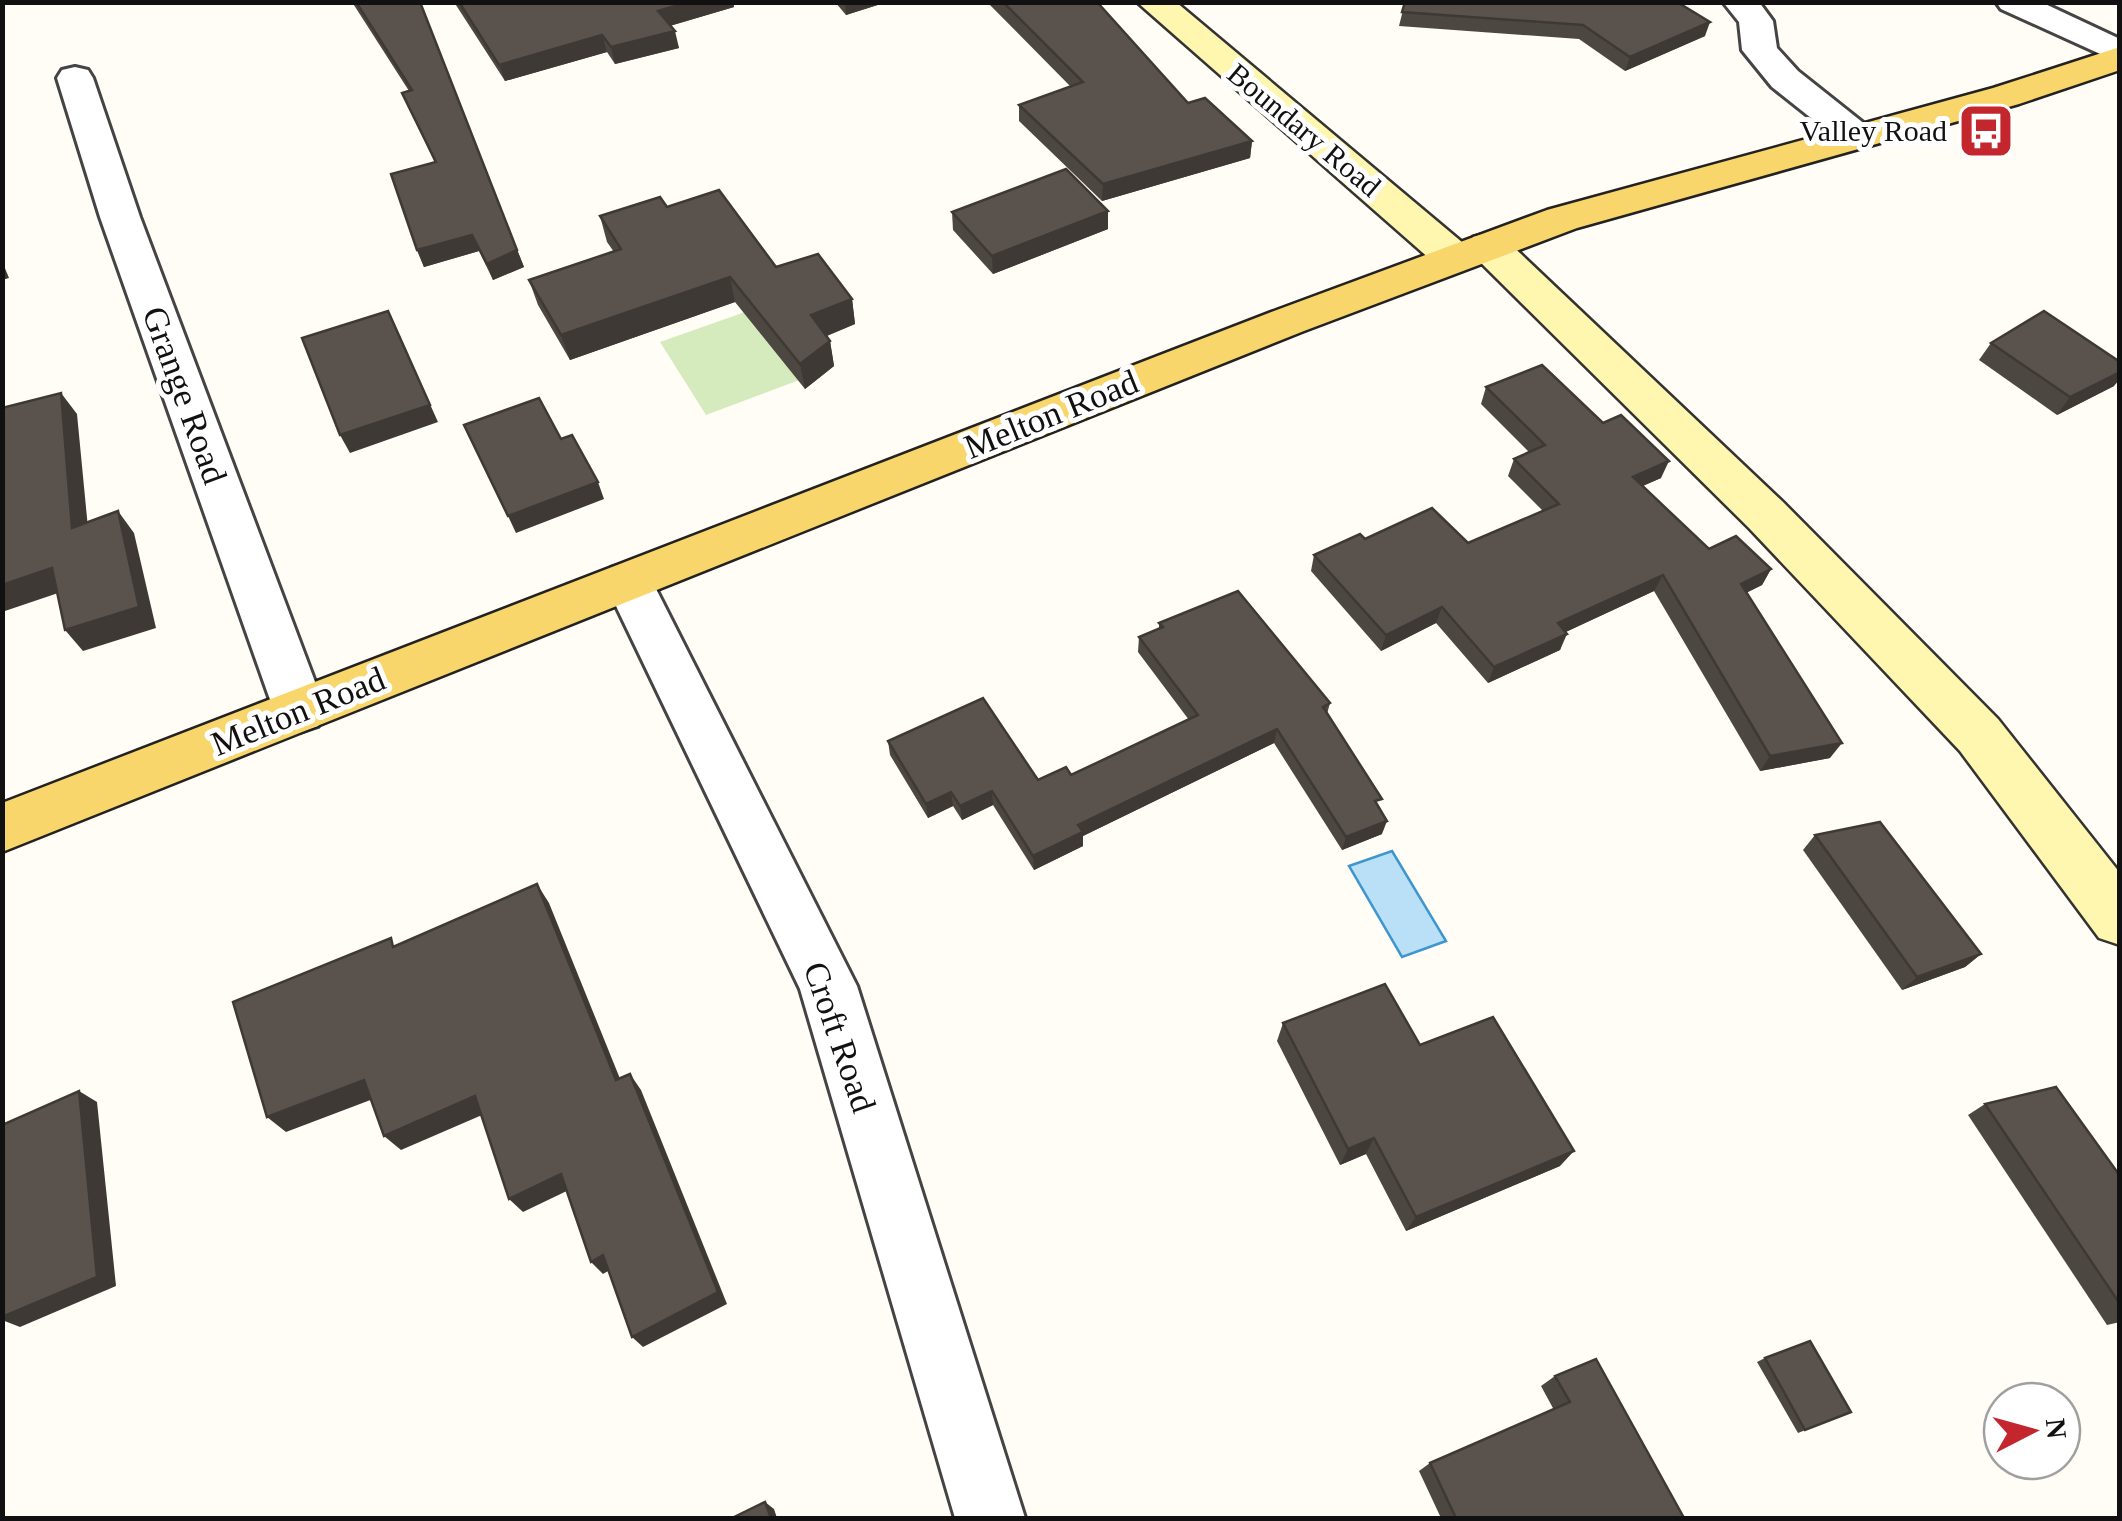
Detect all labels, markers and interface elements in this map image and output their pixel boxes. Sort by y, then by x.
street label: Boundary Road [1221,56,1387,203]
bus stop icon: Valley Road [1956,101,2016,161]
place label: Valley Road [1800,114,1947,147]
street label: Grange Road [134,301,235,490]
street label: Melton Road [959,362,1144,467]
street label: Melton Road [206,659,391,764]
street label: Croft Road [796,957,884,1118]
north arrow [1982,1381,2082,1481]
text: N [2040,1417,2073,1440]

